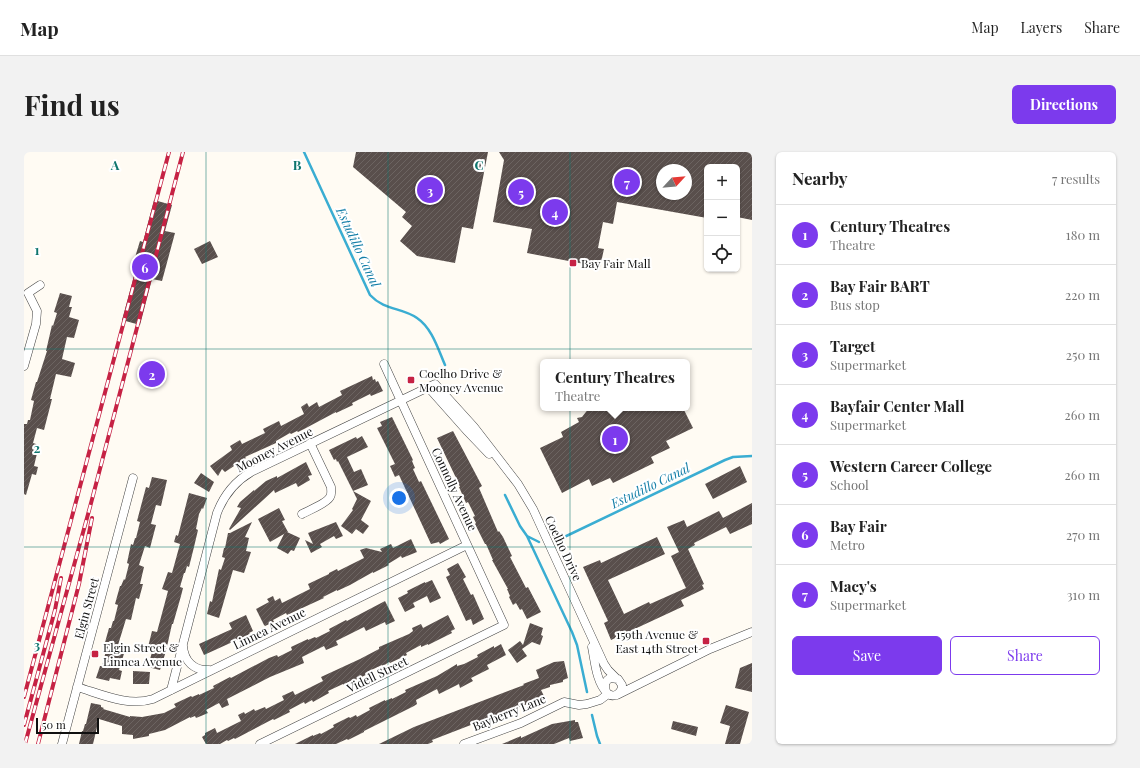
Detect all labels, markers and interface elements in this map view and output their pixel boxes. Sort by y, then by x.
text: Map [20,15,59,41]
text: Map [971,18,999,37]
text: Layers [1021,18,1062,37]
text: Share [1084,18,1120,37]
button: Directions [1012,85,1116,124]
text: Find us [24,86,120,123]
text: A [110,156,120,173]
text: B [293,156,302,173]
text: C [474,156,484,173]
north arrow [656,164,692,200]
map controls [704,164,740,272]
button: + [704,164,740,200]
pin: 7 [614,167,640,197]
text: Nearby [792,167,847,189]
text: 7 results [1052,170,1100,187]
pin: 3 [417,175,443,205]
pin: 5 [508,177,534,207]
pin: 4 [542,197,568,227]
button: − [704,200,740,236]
water label: Estudillo Canal [333,203,385,291]
text: Century Theatres [830,216,950,236]
text: 1 [803,226,807,243]
text: 180 m [1066,226,1100,243]
button: locate [704,236,740,272]
text: Theatre [830,236,875,253]
text: 1 [35,241,40,258]
pin: 6 [132,252,158,282]
place label: Bay Fair Mall [581,255,651,271]
marker: Bay Fair Mall [568,258,578,268]
text: Bay Fair BART [830,276,930,296]
text: 2 [802,286,808,303]
text: 220 m [1065,286,1100,303]
text: Bus stop [830,296,880,313]
text: Target [830,336,875,356]
text: 3 [802,346,808,363]
text: 250 m [1066,346,1100,363]
text: Supermarket [830,356,906,373]
pin: 2 [139,359,165,389]
popup [540,359,690,411]
place label: Coelho Drive & Mooney Avenue [419,365,503,395]
text: Century Theatres [555,367,675,387]
marker: Coelho Drive & Mooney Avenue [406,375,416,385]
text: Theatre [555,387,600,404]
text: Bayfair Center Mall [830,396,964,416]
text: 4 [802,406,808,423]
text: 260 m [1064,406,1100,423]
text: Supermarket [830,416,906,433]
street label: Mooney Avenue [233,423,315,475]
pin: 1 [602,424,628,454]
text: 2 [34,439,41,456]
street label: Connolly Avenue [429,445,481,533]
text: Western Career College [830,456,992,476]
water label: Estudillo Canal [607,458,694,512]
text: 5 [802,466,808,483]
text: 260 m [1064,466,1100,483]
text: School [830,476,869,493]
your location [389,488,409,508]
street label: Coelho Drive [542,513,586,583]
text: Bay Fair [830,516,887,536]
text: 6 [801,526,809,543]
text: 270 m [1066,526,1100,543]
text: Metro [830,536,865,553]
street label: Elgin Street [70,575,102,640]
text: Macy's [830,576,877,596]
text: 7 [802,586,808,603]
text: 310 m [1067,586,1100,603]
text: Supermarket [830,596,906,613]
street label: Linnea Avenue [230,603,308,653]
place label: 159th Avenue & East 14th Street [615,626,699,656]
text: 3 [34,636,40,653]
marker: 159th Avenue & East 14th Street [701,636,711,646]
button: Save [792,636,942,675]
button: Share [950,636,1100,675]
place label: Elgin Street & Linnea Avenue [103,639,182,669]
marker: Elgin Street & Linnea Avenue [90,649,100,659]
street label: Videll Street [343,652,411,696]
street label: Bayberry Lane [470,690,548,734]
scale bar [36,716,99,735]
text: 50 m [42,717,66,732]

